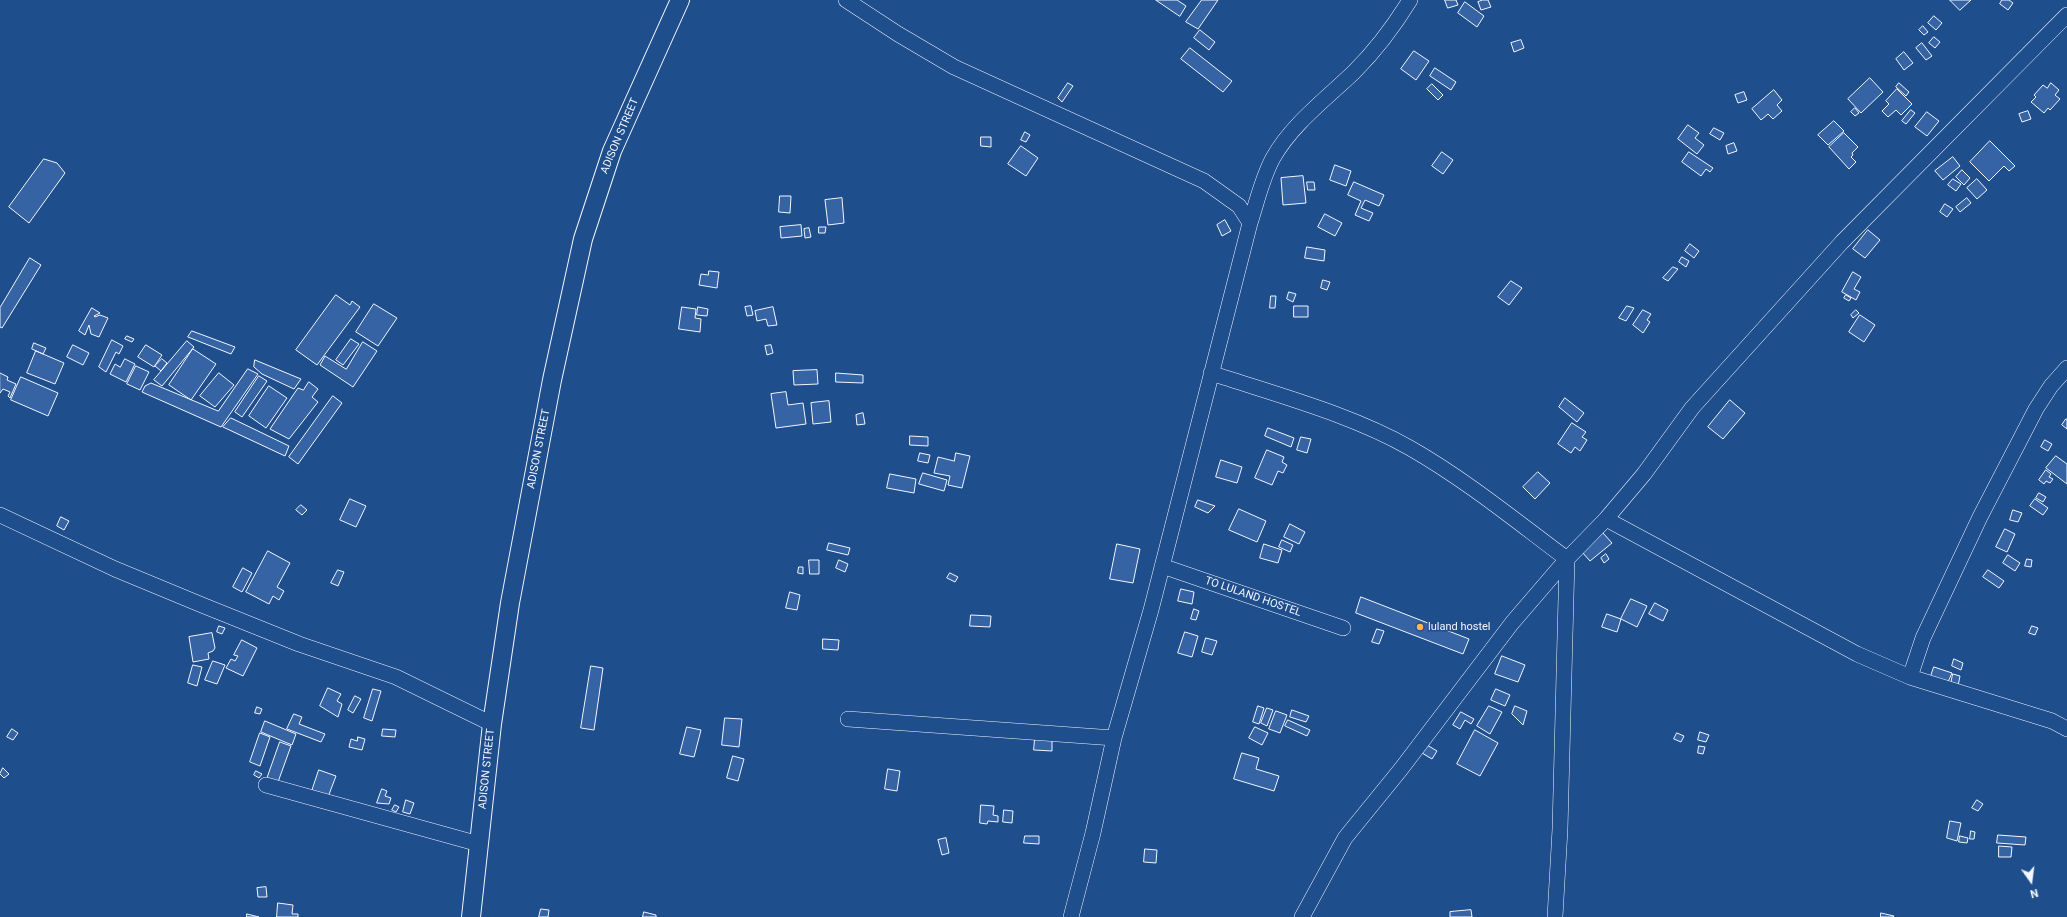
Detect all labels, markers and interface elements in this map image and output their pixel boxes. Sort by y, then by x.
street label: ADISON STREET [598,96,642,176]
street label: ADISON STREET [525,408,553,490]
street label: TO LULAND HOSTEL [1203,574,1303,620]
place label: luland hostel [1428,620,1491,634]
marker: luland hostel [1415,622,1425,632]
street label: ADISON STREET [476,728,498,810]
north arrow [2011,861,2051,901]
text: N [2029,886,2039,900]

